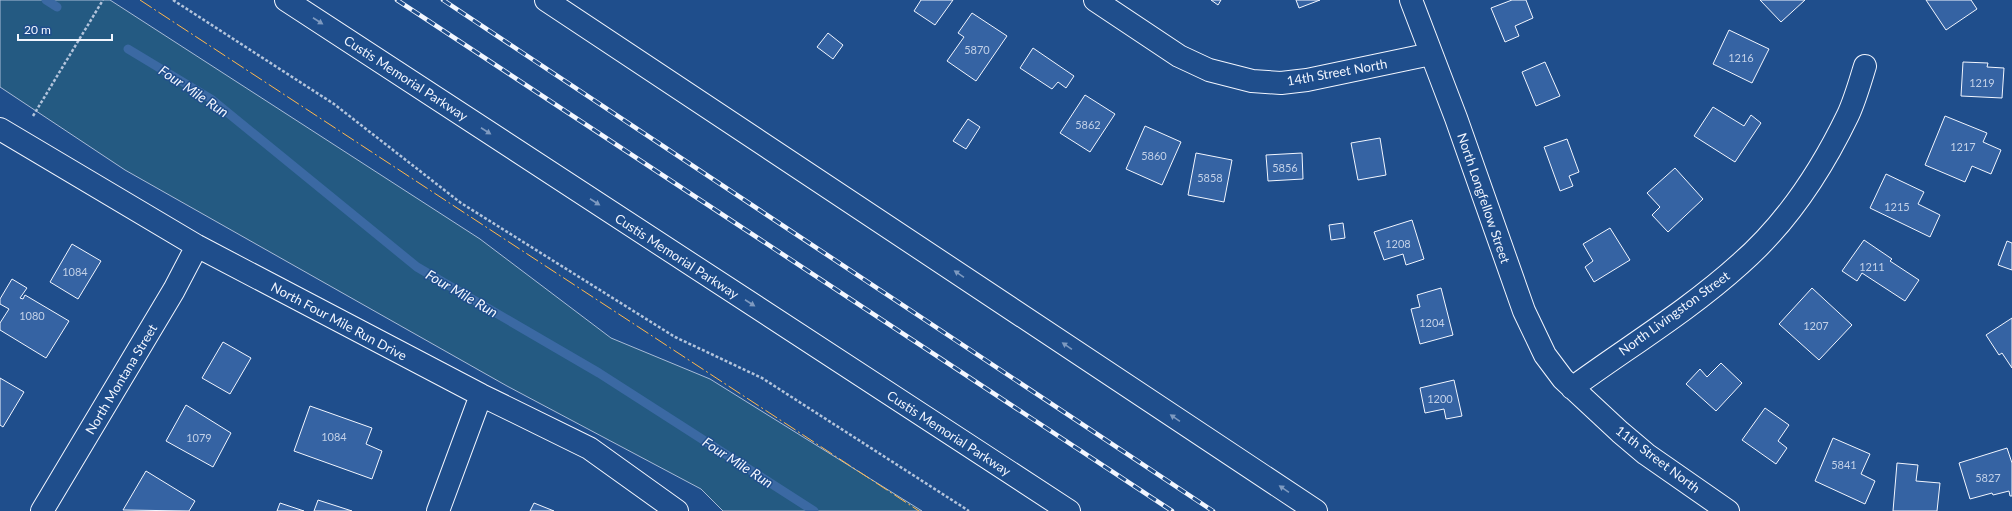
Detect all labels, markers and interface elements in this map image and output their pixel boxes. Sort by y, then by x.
scale bar [18,16,112,42]
one-way arrow [313,17,323,25]
text: 20 m [24,22,51,37]
street label: Custis Memorial Parkway [341,32,471,124]
house number: 5870 [964,43,990,56]
house number: 1216 [1728,51,1754,64]
street label: 14th Street North [1286,55,1388,89]
water label: Four Mile Run [156,61,232,121]
house number: 1219 [1969,76,1995,89]
house number: 5862 [1075,118,1101,131]
one-way arrow [480,127,492,134]
street label: North Longfellow Street [1454,131,1514,266]
house number: 1217 [1950,140,1976,153]
house number: 5860 [1141,149,1167,162]
house number: 5856 [1272,161,1298,174]
house number: 5858 [1197,171,1223,184]
one-way arrow [589,198,600,205]
house number: 1215 [1884,200,1910,213]
street label: Custis Memorial Parkway [612,210,742,302]
house number: 1208 [1385,237,1411,250]
house number: 1211 [1859,260,1885,273]
house number: 1084 [62,265,88,278]
water label: Four Mile Run [423,266,501,320]
street label: North Livingston Street [1615,267,1733,359]
one-way arrow [953,270,964,278]
street label: North Four Mile Run Drive [268,278,410,364]
one-way arrow [745,299,755,307]
house number: 1080 [19,309,45,322]
house number: 1204 [1419,316,1445,329]
house number: 1207 [1803,319,1829,332]
street label: North Montana Street [82,321,160,437]
one-way arrow [1062,342,1072,350]
street label: Custis Memorial Parkway [884,387,1014,479]
house number: 1200 [1427,392,1453,405]
one-way arrow [1169,414,1181,421]
street label: 11th Street North [1613,422,1703,496]
house number: 1084 [321,430,347,443]
house number: 1079 [186,431,212,444]
water label: Four Mile Run [700,433,776,491]
house number: 5841 [1831,458,1857,471]
house number: 5827 [1975,471,2001,484]
one-way arrow [1278,486,1289,493]

